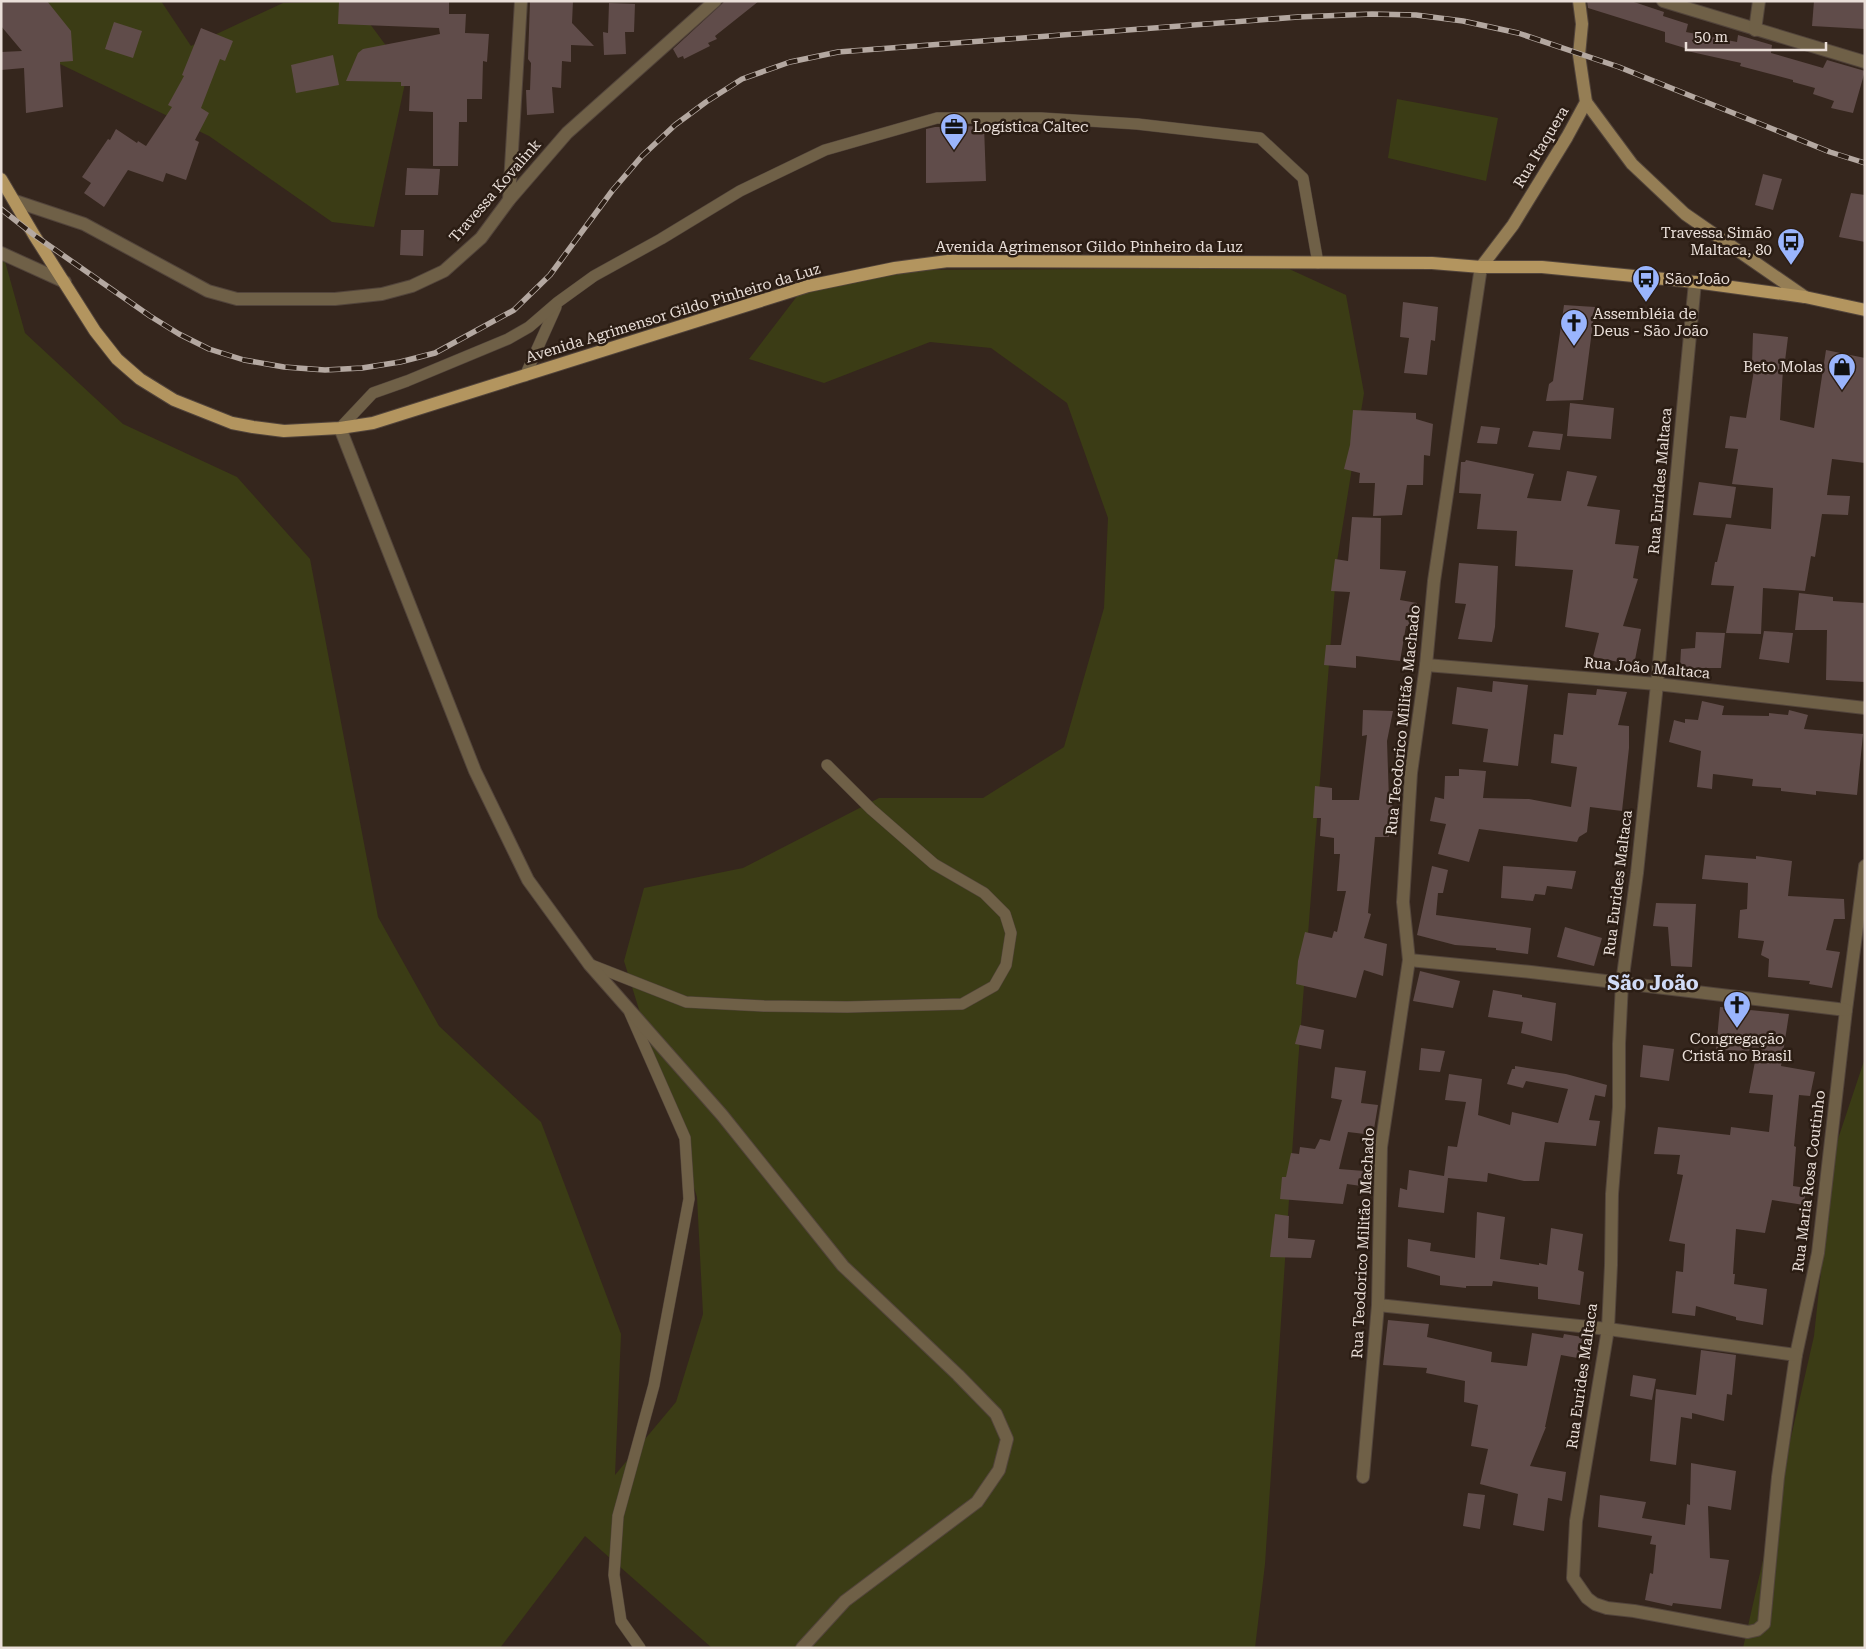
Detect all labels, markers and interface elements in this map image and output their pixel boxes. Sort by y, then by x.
scale bar [1686,20,1826,52]
text: 50 m [1694,28,1729,46]
street label: Rua Itaquera [1510,103,1572,191]
office icon: Logística Caltec [939,112,969,151]
place label: Logística Caltec [973,118,1088,136]
street label: Travessa Kovalink [445,135,545,246]
place label: Travessa Simão Maltaca, 80 [1661,224,1772,259]
bus stop icon: Travessa Simão Maltaca, 80 [1776,227,1806,266]
street label: Avenida Agrimensor Gildo Pinheiro da Luz [935,238,1243,256]
street label: Avenida Agrimensor Gildo Pinheiro da Luz [524,259,822,367]
bus stop icon: São João [1631,264,1661,303]
place label: São João [1665,270,1730,288]
place label: Assembléia de Deus - São João [1593,305,1709,340]
church icon: Assembléia de Deus - São João [1559,308,1589,347]
shop icon: Beto Molas [1827,352,1857,391]
place label: Beto Molas [1743,358,1823,376]
street label: Rua Eurides Maltaca [1645,407,1675,555]
street label: Rua Teodorico Militão Machado [1382,604,1424,836]
street label: Rua João Maltaca [1583,654,1711,682]
street label: Rua Eurides Maltaca [1600,809,1636,957]
district label: São João [1607,971,1699,995]
church icon: Congregação Cristã no Brasil [1722,990,1752,1029]
place label: Congregação Cristã no Brasil [1682,1030,1792,1065]
street label: Rua Maria Rosa Coutinho [1789,1089,1829,1273]
street label: Rua Teodorico Militão Machado [1348,1127,1378,1359]
street label: Rua Eurides Maltaca [1563,1302,1601,1450]

